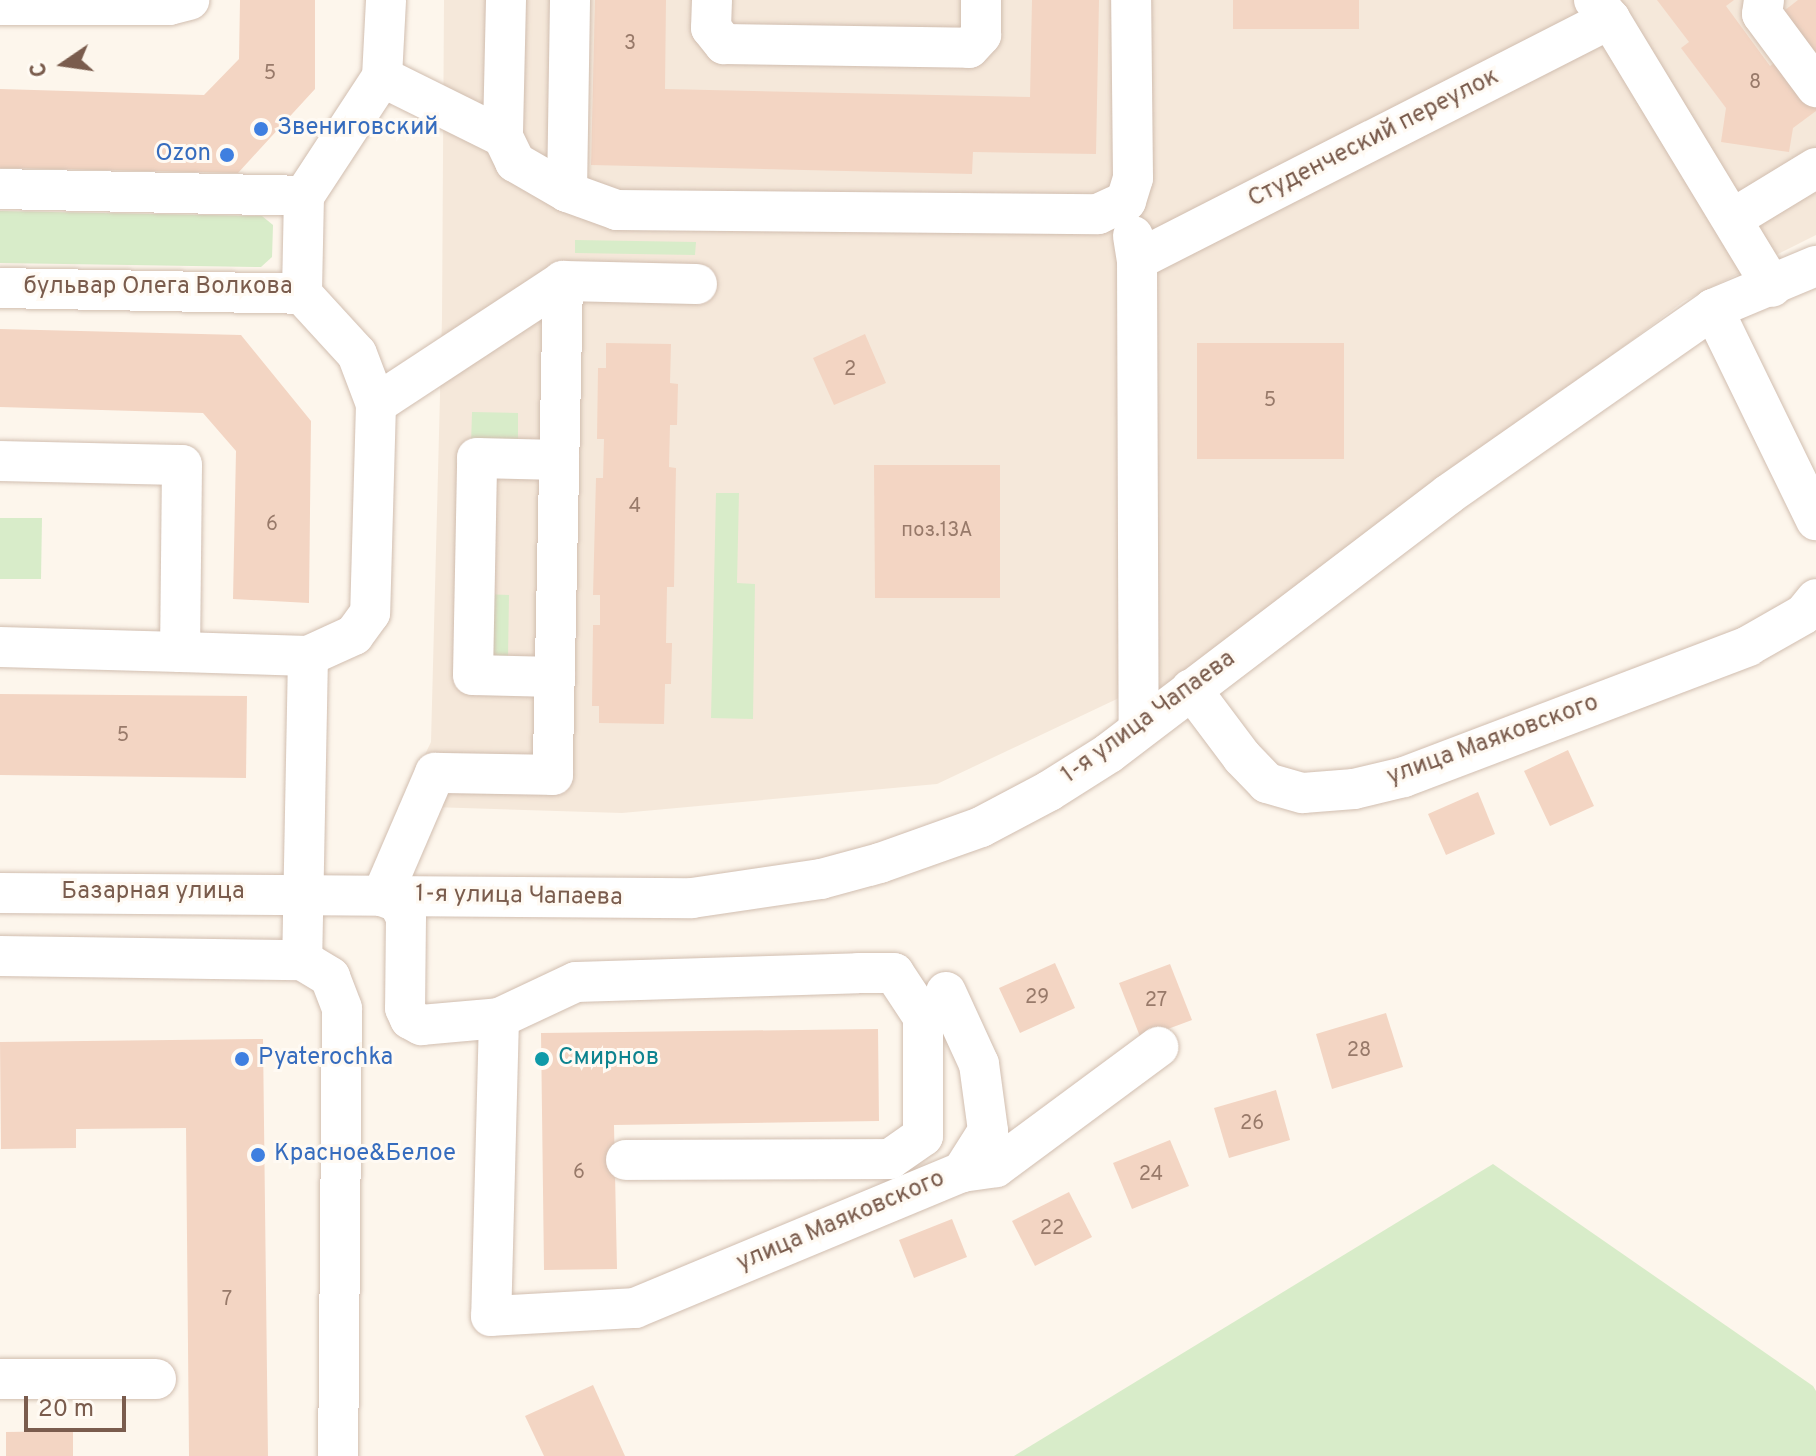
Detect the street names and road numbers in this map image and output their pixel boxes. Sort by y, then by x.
street label: Студенческий переулок [1244,63,1504,215]
street label: бульвар Олега Волкова [23,274,293,302]
street label: 1-я улица Чапаева [1057,645,1241,791]
street label: улица Маяковского [1383,689,1603,793]
street label: Базарная улица [61,879,245,907]
street label: 1-я улица Чапаева [415,881,623,913]
street label: улица Маяковского [733,1165,949,1279]

